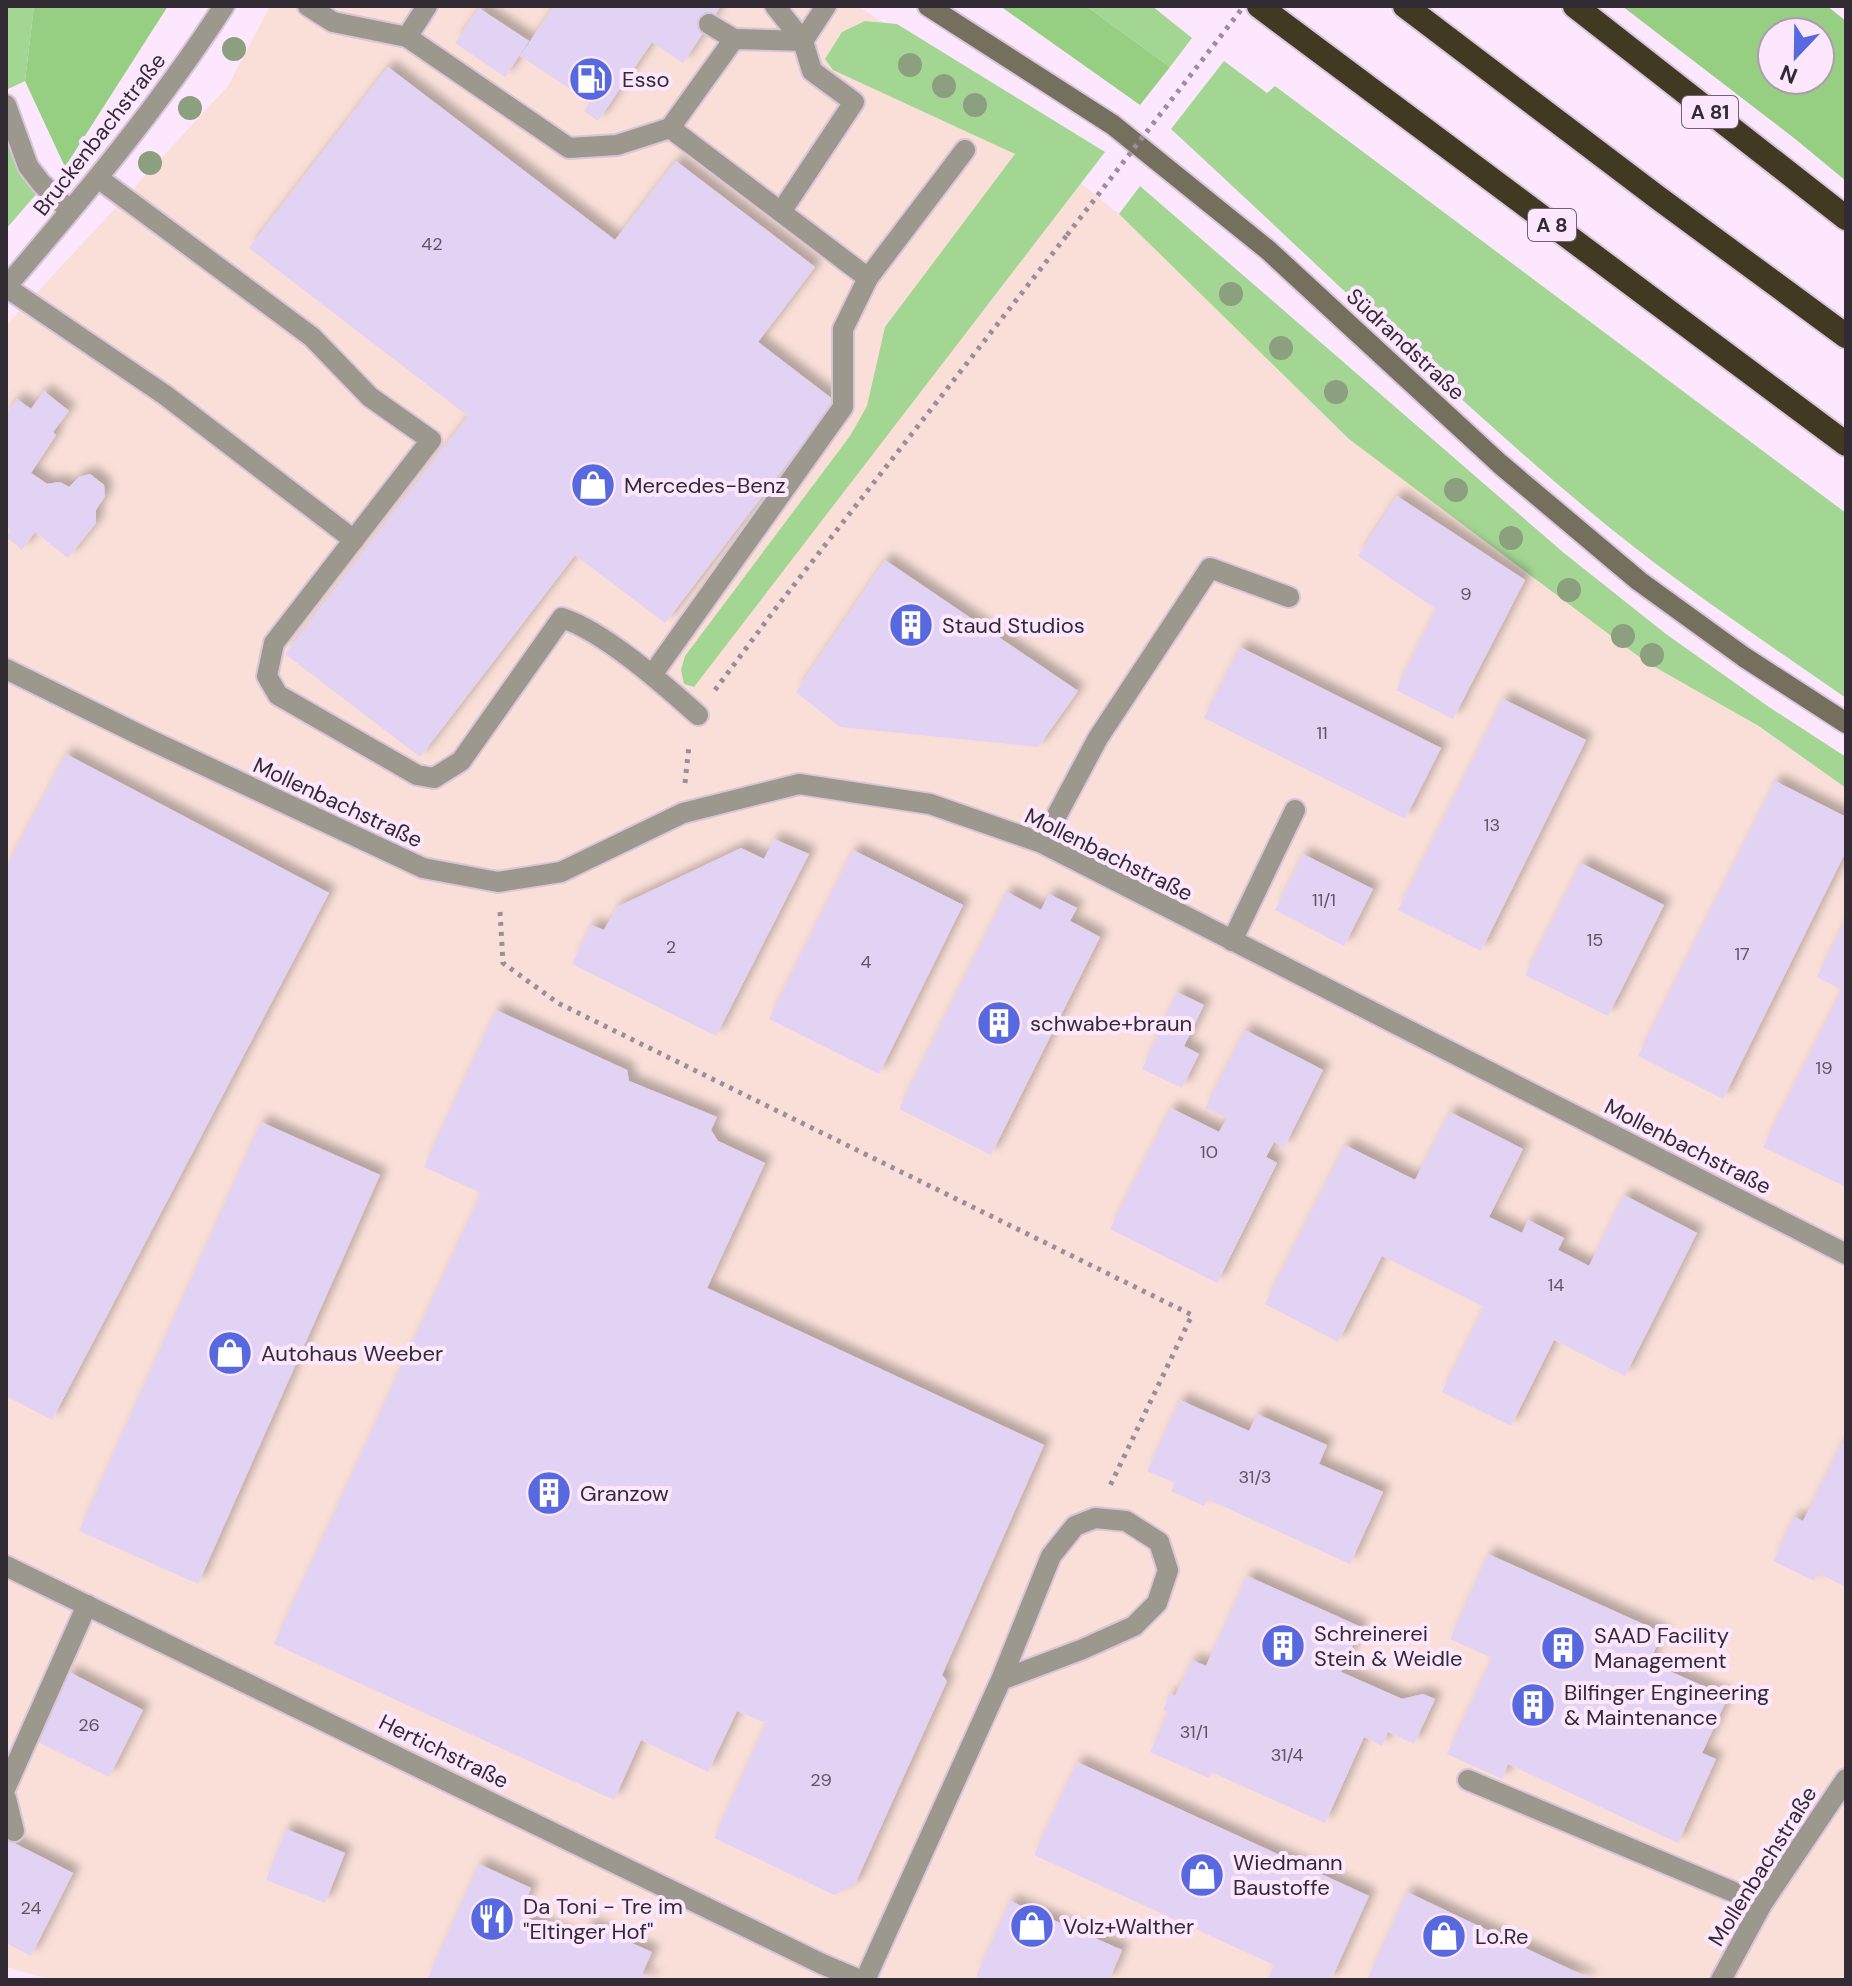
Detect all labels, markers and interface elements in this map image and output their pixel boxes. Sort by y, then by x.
north arrow [1756,16,1836,96]
street label: Bruckenbachstraße [27,47,172,222]
fuel station icon: Esso [567,55,615,103]
text: N [1776,58,1802,91]
place label: Esso [622,65,670,94]
road number: A 81 [1682,96,1738,128]
road number: A 8 [1528,209,1576,241]
house number: 42 [421,232,443,256]
street label: Südrandstraße [1340,282,1471,407]
shop icon: Mercedes-Benz [569,461,617,509]
place label: Mercedes-Benz [624,471,786,500]
house number: 9 [1460,582,1472,606]
building icon: Staud Studios [887,601,935,649]
place label: Staud Studios [942,611,1085,640]
house number: 11 [1316,721,1328,745]
street label: Mollenbachstraße [249,751,427,854]
street label: Mollenbachstraße [1020,801,1198,908]
house number: 13 [1484,813,1500,837]
house number: 11/1 [1312,888,1336,912]
house number: 15 [1587,928,1603,952]
house number: 2 [666,935,676,959]
house number: 17 [1734,942,1750,966]
house number: 4 [861,950,872,974]
building icon: schwabe+braun [975,999,1023,1047]
place label: schwabe+braun [1030,1009,1192,1038]
house number: 19 [1816,1056,1832,1080]
street label: Mollenbachstraße [1599,1092,1776,1201]
house number: 10 [1200,1140,1218,1164]
house number: 14 [1548,1273,1564,1297]
shop icon: Autohaus Weeber [206,1329,254,1377]
place label: Autohaus Weeber [261,1339,443,1368]
house number: 31/3 [1239,1465,1271,1489]
building icon: Granzow [525,1469,573,1517]
place label: Granzow [580,1479,669,1508]
place label: Schreinerei Stein & Weidle [1314,1619,1462,1673]
place label: SAAD Facility Management [1594,1621,1729,1675]
building icon: Schreinerei Stein & Weidle [1259,1622,1307,1670]
building icon: SAAD Facility Management [1539,1624,1587,1672]
place label: Bilfinger Engineering & Maintenance [1564,1678,1769,1732]
building icon: Bilfinger Engineering & Maintenance [1509,1681,1557,1729]
street label: Hertichstraße [374,1708,513,1795]
house number: 26 [78,1713,100,1737]
house number: 31/1 [1180,1720,1208,1744]
house number: 31/4 [1271,1743,1303,1767]
house number: 29 [810,1768,832,1792]
street label: Mollenbachstraße [1702,1781,1823,1952]
place label: Wiedmann Baustoffe [1233,1848,1343,1902]
shop icon: Wiedmann Baustoffe [1178,1851,1226,1899]
place label: Da Toni - Tre im "Eltinger Hof" [523,1892,683,1946]
restaurant icon: Da Toni - Tre im "Eltinger Hof" [468,1895,516,1943]
house number: 24 [21,1896,42,1920]
shop icon: Volz+Walther [1008,1902,1056,1950]
place label: Volz+Walther [1063,1912,1194,1941]
shop icon: Lo.Re [1420,1912,1468,1960]
place label: Lo.Re [1475,1922,1528,1951]

